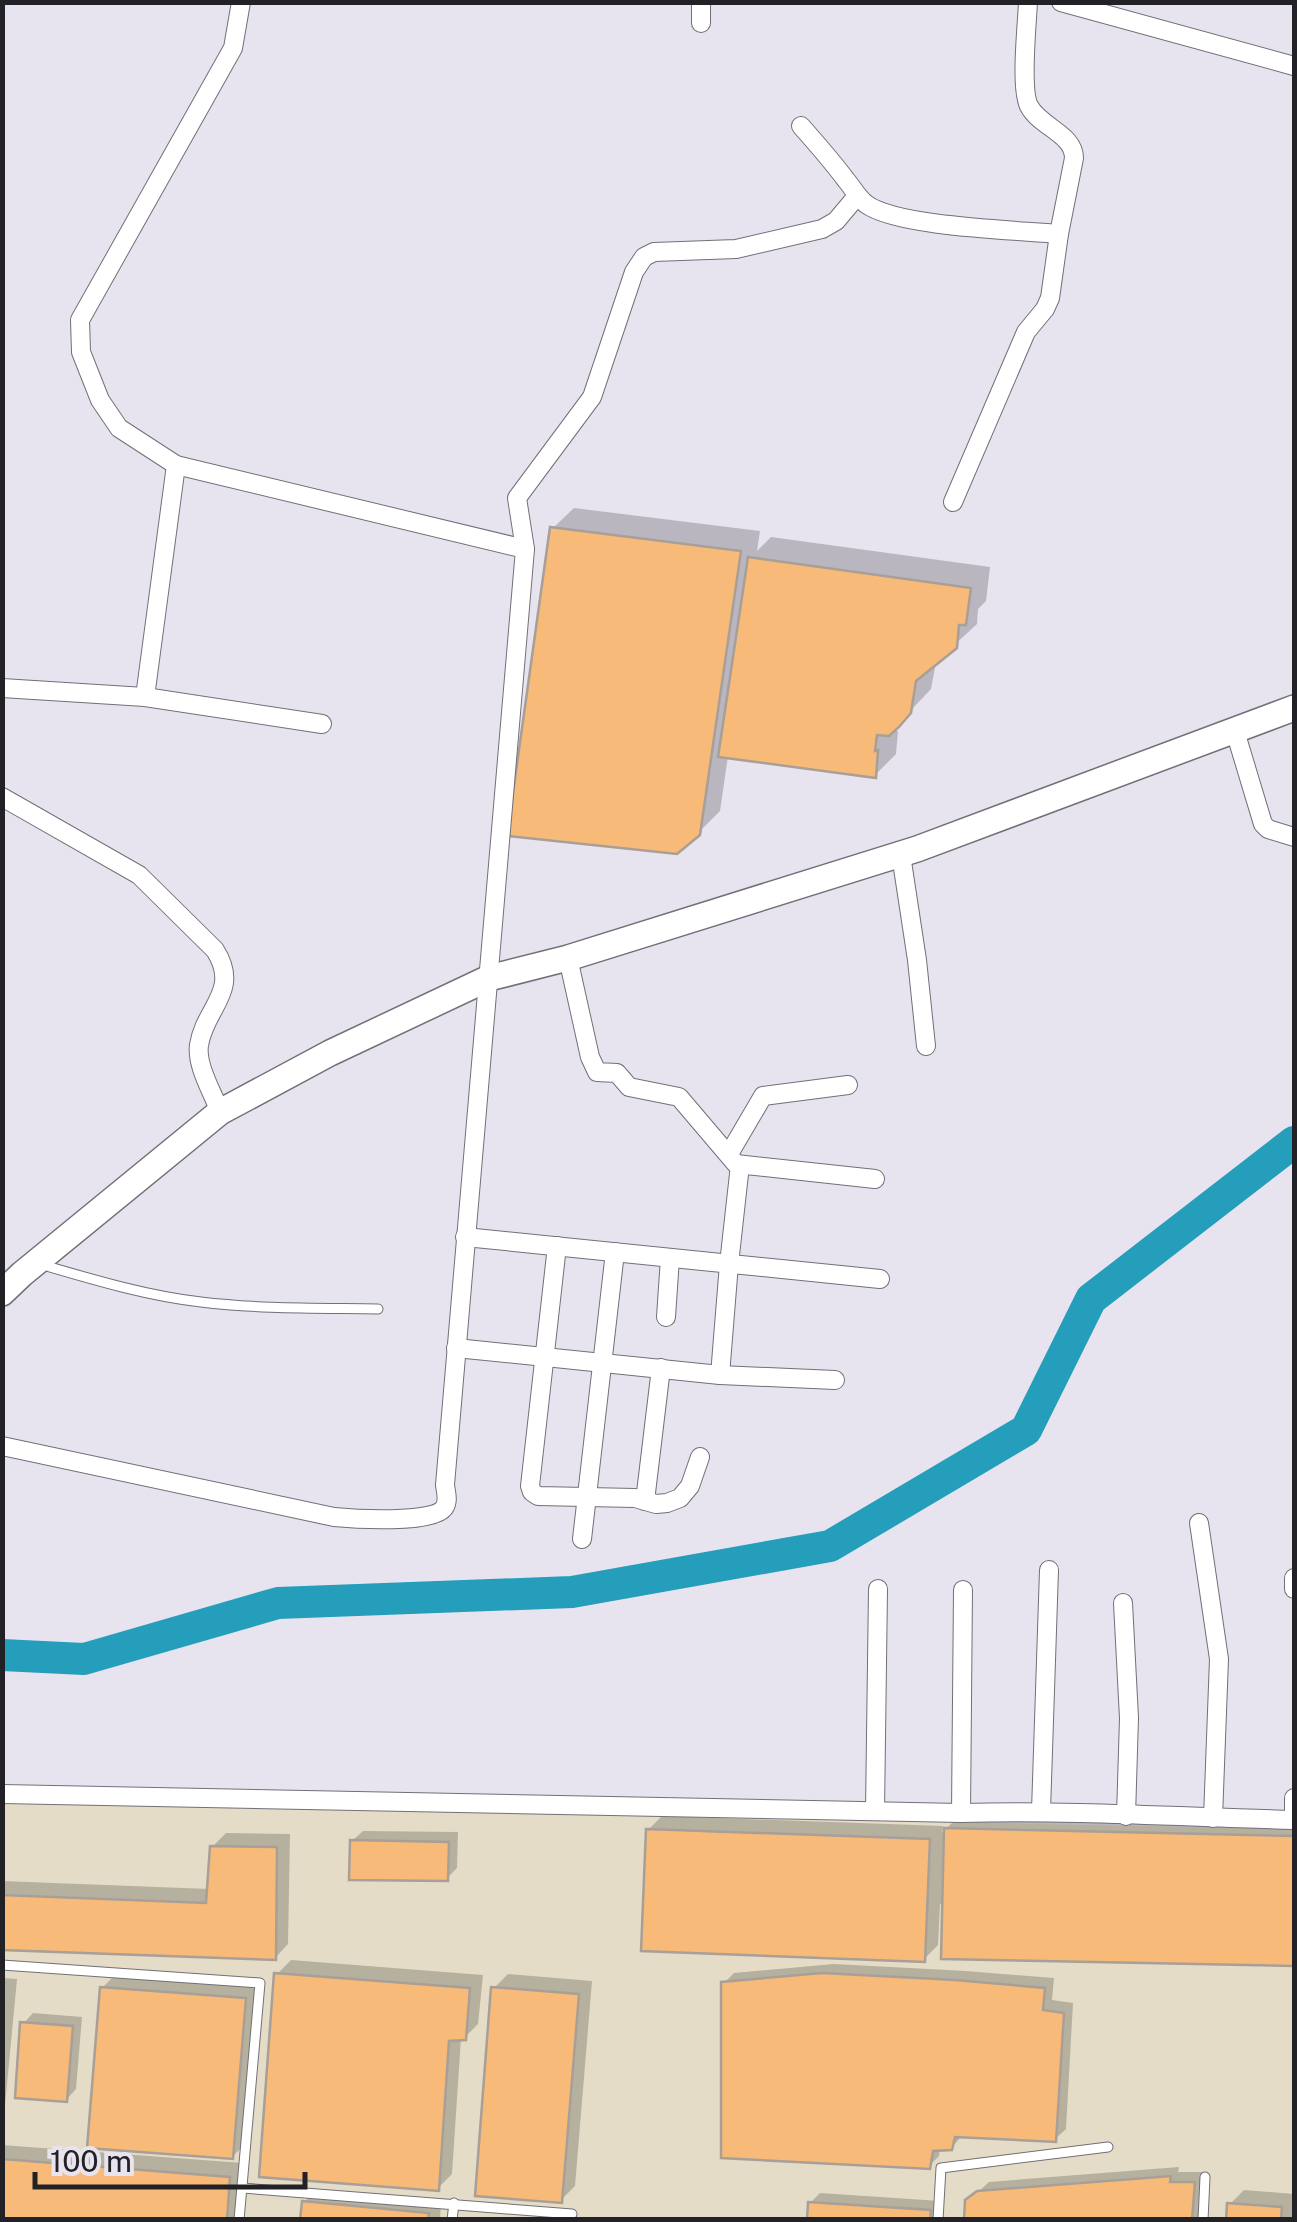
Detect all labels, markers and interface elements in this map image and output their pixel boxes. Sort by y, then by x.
scale bar [35,2127,305,2189]
text: 100 m [50,2143,132,2179]

